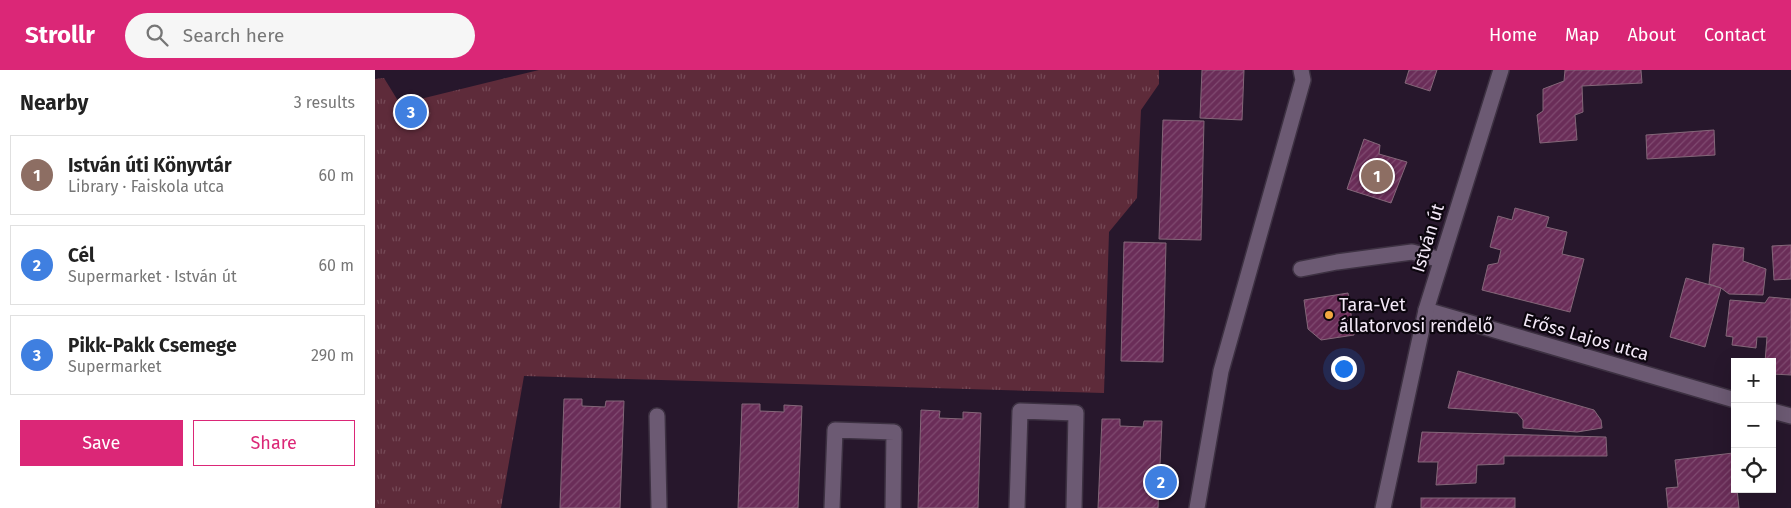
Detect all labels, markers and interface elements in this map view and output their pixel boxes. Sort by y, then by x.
search box [125,13,475,58]
text: Strollr [25,21,95,49]
icon: search [143,21,171,49]
text: Search here [183,24,284,47]
text: Home [1489,24,1537,46]
text: Map [1565,24,1599,46]
text: About [1627,24,1676,46]
text: Contact [1704,24,1766,46]
text: Nearby [20,90,88,116]
text: 3 results [294,93,355,112]
pin: 3 [395,93,427,131]
text: István úti Könyvtár [68,154,232,177]
pin: 1 [1361,157,1393,195]
text: 1 [33,166,41,185]
text: 60 m [319,166,354,185]
text: Library · Faiskola utca [68,177,224,196]
street label: István út [1407,200,1449,275]
text: Cél [68,244,95,267]
text: 2 [33,256,41,275]
text: 60 m [319,256,354,275]
text: Supermarket · István út [68,267,237,286]
place label: Tara-Vet állatorvosi rendelő [1339,294,1493,337]
marker: Tara-Vet állatorvosi rendelő [1323,309,1335,321]
street label: Erőss Lajos utca [1521,309,1651,365]
text: Pikk-Pakk Csemege [68,334,237,357]
text: 3 [33,346,41,365]
text: 290 m [311,346,354,365]
your location [1331,356,1357,382]
text: Supermarket [68,357,162,376]
map controls [1731,358,1776,493]
button: + [1731,358,1776,403]
button: − [1731,403,1776,448]
button: Save [20,420,183,466]
button: Share [193,420,355,466]
button: locate [1731,448,1776,493]
pin: 2 [1145,463,1177,501]

